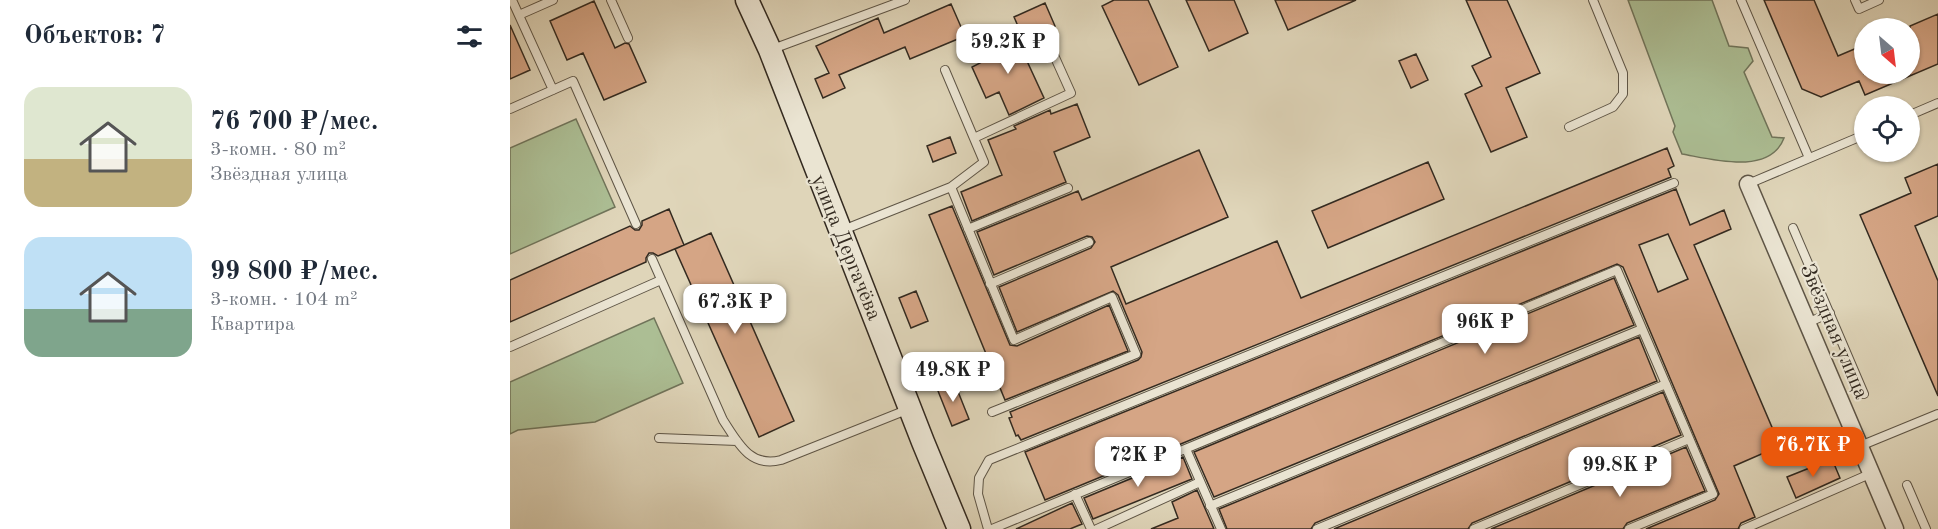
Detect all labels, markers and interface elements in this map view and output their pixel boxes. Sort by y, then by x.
north arrow [1854,18,1920,84]
map controls [1854,18,1920,162]
icon: filters [453,20,486,53]
text: Объектов: 7 [24,23,165,49]
pin: 59.2K ₽ [953,24,1063,75]
text: 59.2K ₽ [970,33,1046,53]
button: locate [1854,96,1920,162]
text: 76 700 ₽/мес. [210,109,378,135]
icon: home [72,111,144,183]
text: 3-комн. · 80 m² [210,140,346,160]
text: Звёздная улица [210,165,348,185]
street label: улица Дергачёва [807,172,884,323]
text: 99 800 ₽/мес. [210,259,378,285]
icon: home [72,261,144,333]
street label: Звёздная улица [1796,261,1872,402]
pin: 67.3K ₽ [680,284,790,335]
text: 3-комн. · 104 m² [210,290,358,310]
text: 67.3K ₽ [697,293,773,313]
pin: 96K ₽ [1443,304,1527,355]
text: 96K ₽ [1456,313,1514,333]
text: Квартира [210,315,295,335]
pin: 49.8K ₽ [898,352,1008,403]
text: 49.8K ₽ [915,361,991,381]
pin: 76.7K ₽ [1758,427,1868,478]
text: 76.7K ₽ [1775,436,1851,456]
pin: 72K ₽ [1096,437,1180,488]
text: 72K ₽ [1109,446,1167,466]
pin: 99.8K ₽ [1565,447,1675,498]
text: 99.8K ₽ [1582,456,1658,476]

